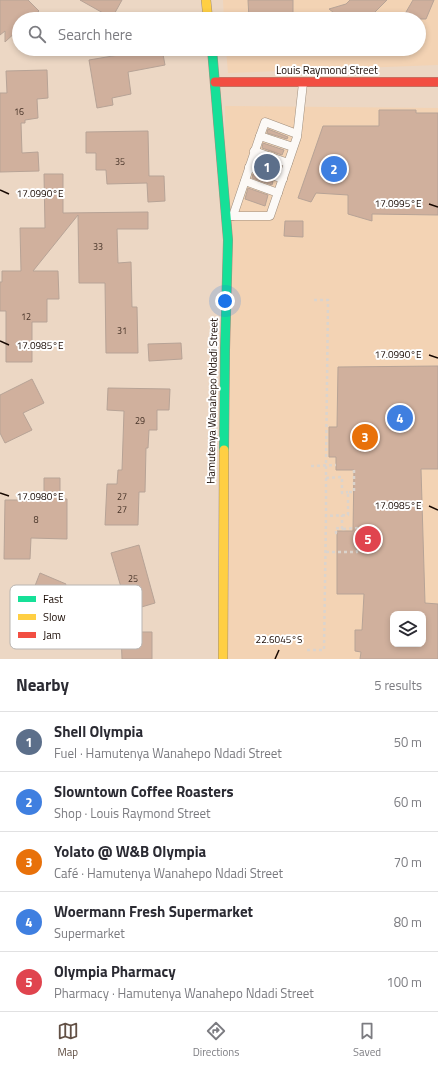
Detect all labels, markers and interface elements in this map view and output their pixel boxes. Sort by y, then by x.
search box [12,12,426,56]
icon: search [26,23,48,45]
text: Search here [58,23,132,46]
street label: Louis Raymond Street [276,62,378,78]
house number: 16 [14,105,24,118]
pin: 1 [254,152,280,182]
pin: 2 [321,154,347,184]
house number: 35 [115,155,125,168]
text: 17.0990°E [17,186,64,201]
text: 17.0995°E [375,196,422,211]
house number: 33 [93,240,103,253]
your location [215,291,235,311]
house number: 12 [21,310,31,323]
street label: Hamutenya Wanahepo Ndadi Street [203,318,221,484]
house number: 31 [117,324,127,337]
text: 17.0985°E [17,338,64,353]
text: 17.0990°E [375,347,422,362]
pin: 4 [387,403,413,433]
house number: 29 [135,414,145,427]
pin: 3 [352,422,378,452]
text: 17.0980°E [17,489,64,504]
house number: 27 [117,490,127,503]
text: 17.0985°E [375,498,422,513]
house number: 27 [117,503,127,516]
house number: 8 [33,513,39,526]
pin: 5 [355,524,381,554]
house number: 25 [128,572,138,585]
legend [10,585,142,649]
text: Fast [43,591,63,607]
text: Slow [43,609,66,625]
map controls [390,611,426,647]
button: layers [390,611,426,647]
text: Jam [43,627,61,643]
text: 22.6045°S [256,632,302,647]
text: Nearby [16,672,69,698]
text: 5 results [374,675,422,695]
text: Shell Olympia [54,720,143,743]
text: 1 [25,732,33,752]
text: 50 m [394,732,422,752]
text: Fuel · Hamutenya Wanahepo Ndadi Street [54,743,282,763]
text: Slowntown Coffee Roasters [54,780,234,803]
text: 2 [25,792,33,812]
text: 60 m [394,792,422,812]
text: Shop · Louis Raymond Street [54,803,211,823]
text: Yolato @ W&B Olympia [54,840,206,863]
text: 3 [25,852,33,872]
text: 70 m [394,852,422,872]
text: Café · Hamutenya Wanahepo Ndadi Street [54,863,283,883]
text: Woermann Fresh Supermarket [54,900,253,923]
text: 4 [25,912,33,932]
text: 80 m [394,912,422,932]
text: Supermarket [54,923,125,943]
text: Olympia Pharmacy [54,960,176,983]
text: 5 [25,972,33,992]
text: 100 m [386,972,422,992]
text: Pharmacy · Hamutenya Wanahepo Ndadi Street [54,983,314,1003]
tab: Map [57,1020,79,1060]
tab: Directions [193,1020,239,1060]
tab: Saved [353,1020,381,1060]

